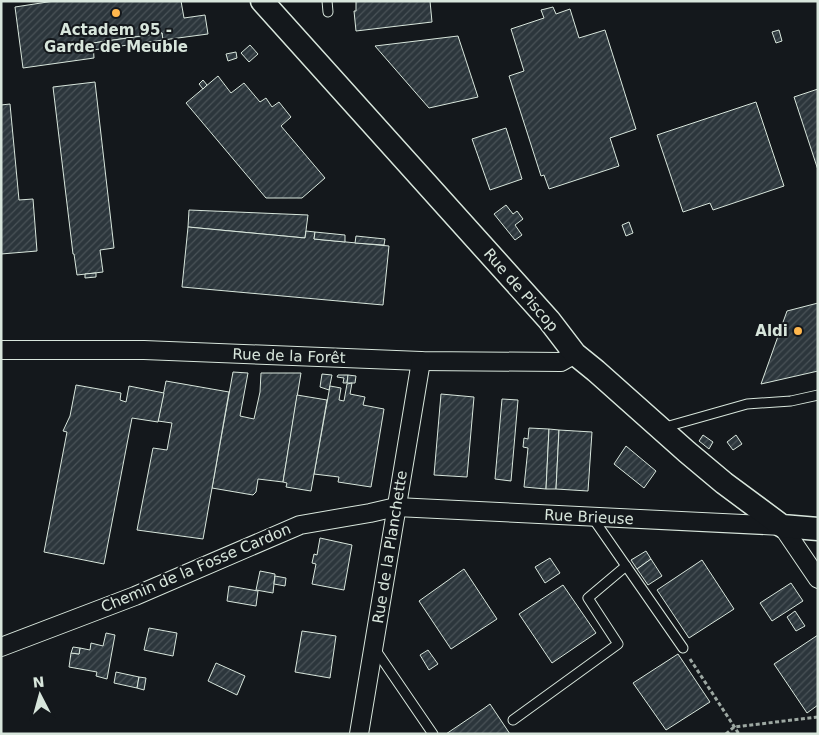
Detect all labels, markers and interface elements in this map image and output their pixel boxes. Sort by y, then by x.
marker: Actadem 95 - Garde de Meuble [110,7,122,19]
place label: Actadem 95 - Garde de Meuble [44,21,188,56]
street label: Rue de Piscop [480,245,562,335]
place label: Aldi [755,322,788,340]
marker: Aldi [792,325,804,337]
street label: Rue de la Forêt [232,345,346,367]
street label: Rue de la Planchette [369,469,411,625]
street label: Rue Brieuse [544,506,634,528]
street label: Chemin de la Fosse Cardon [98,520,294,616]
north arrow [15,670,65,720]
text: N [32,674,45,691]

